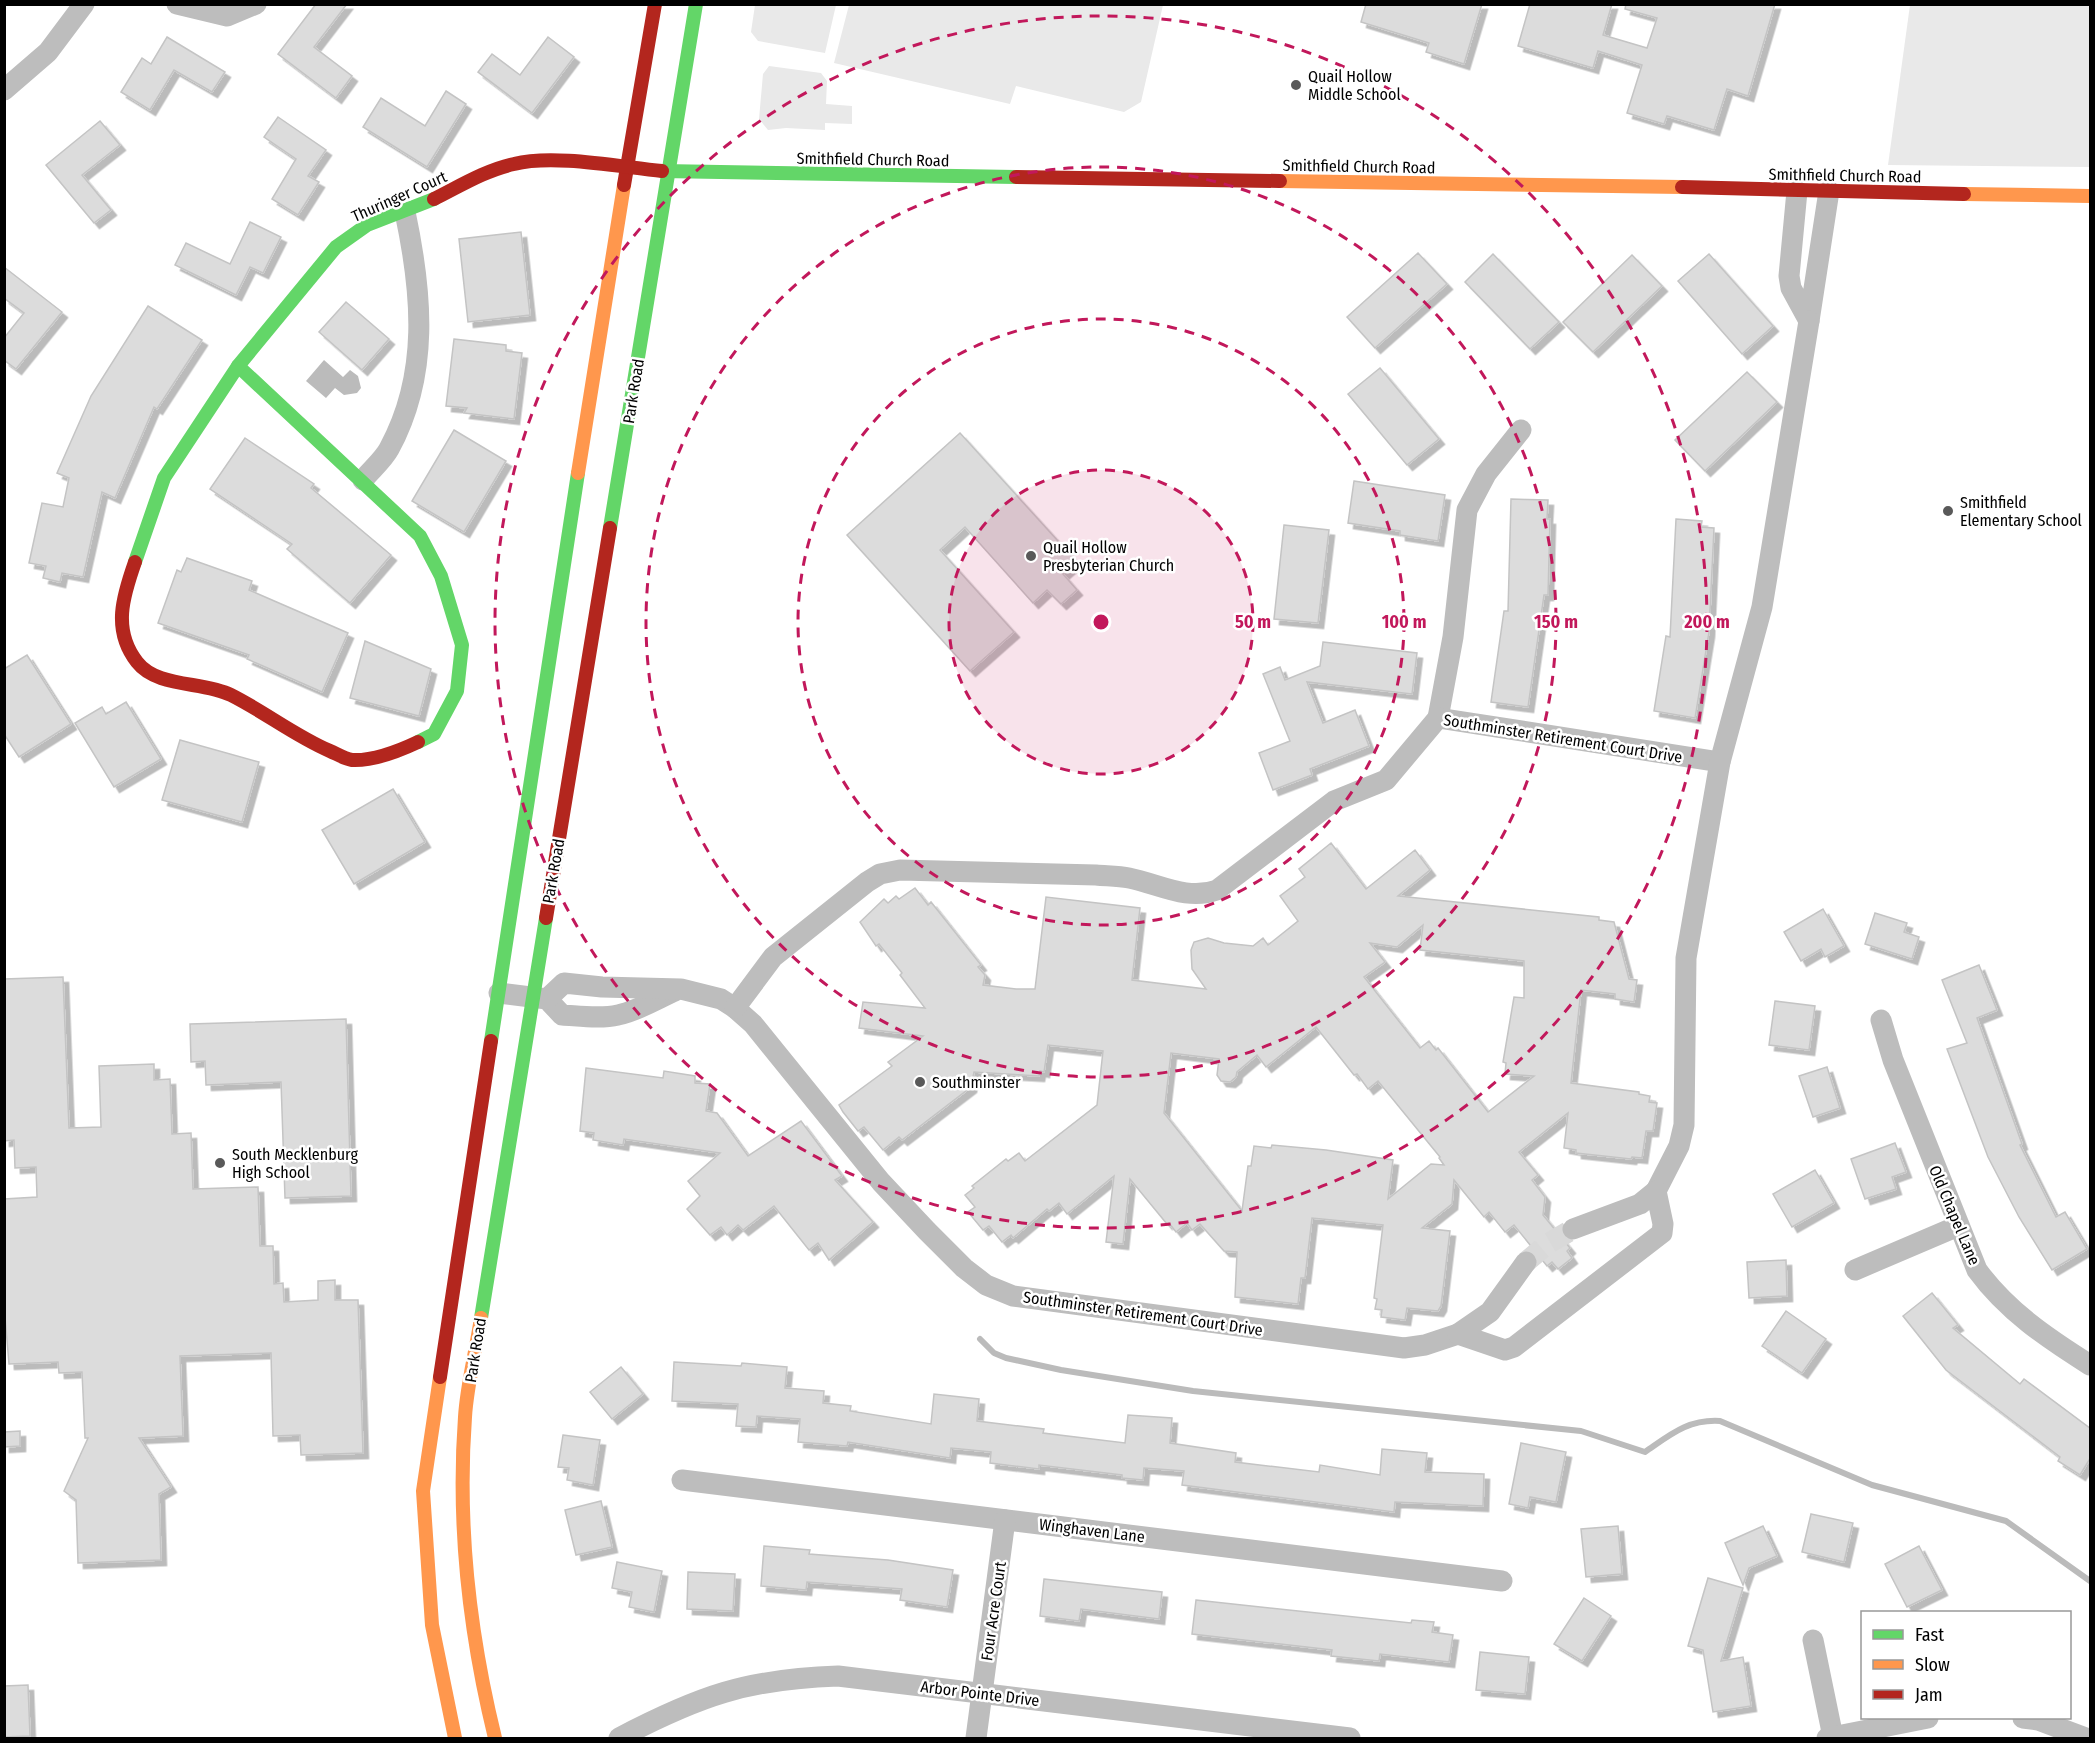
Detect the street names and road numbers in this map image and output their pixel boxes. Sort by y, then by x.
street label: Smithfield Church Road [796,149,950,170]
street label: Smithfield Church Road [1282,156,1436,177]
street label: Smithfield Church Road [1768,165,1922,186]
street label: Thuringer Court [349,167,450,226]
street label: Park Road [619,357,648,425]
street label: Southminster Retirement Court Drive [1442,710,1684,767]
street label: Park Road [538,837,569,905]
street label: Old Chapel Lane [1925,1163,1984,1268]
street label: Southminster Retirement Court Drive [1022,1287,1264,1340]
street label: Park Road [461,1316,490,1384]
street label: Winghaven Lane [1038,1515,1146,1546]
street label: Four Acre Court [977,1559,1010,1662]
street label: Arbor Pointe Drive [919,1677,1041,1710]

